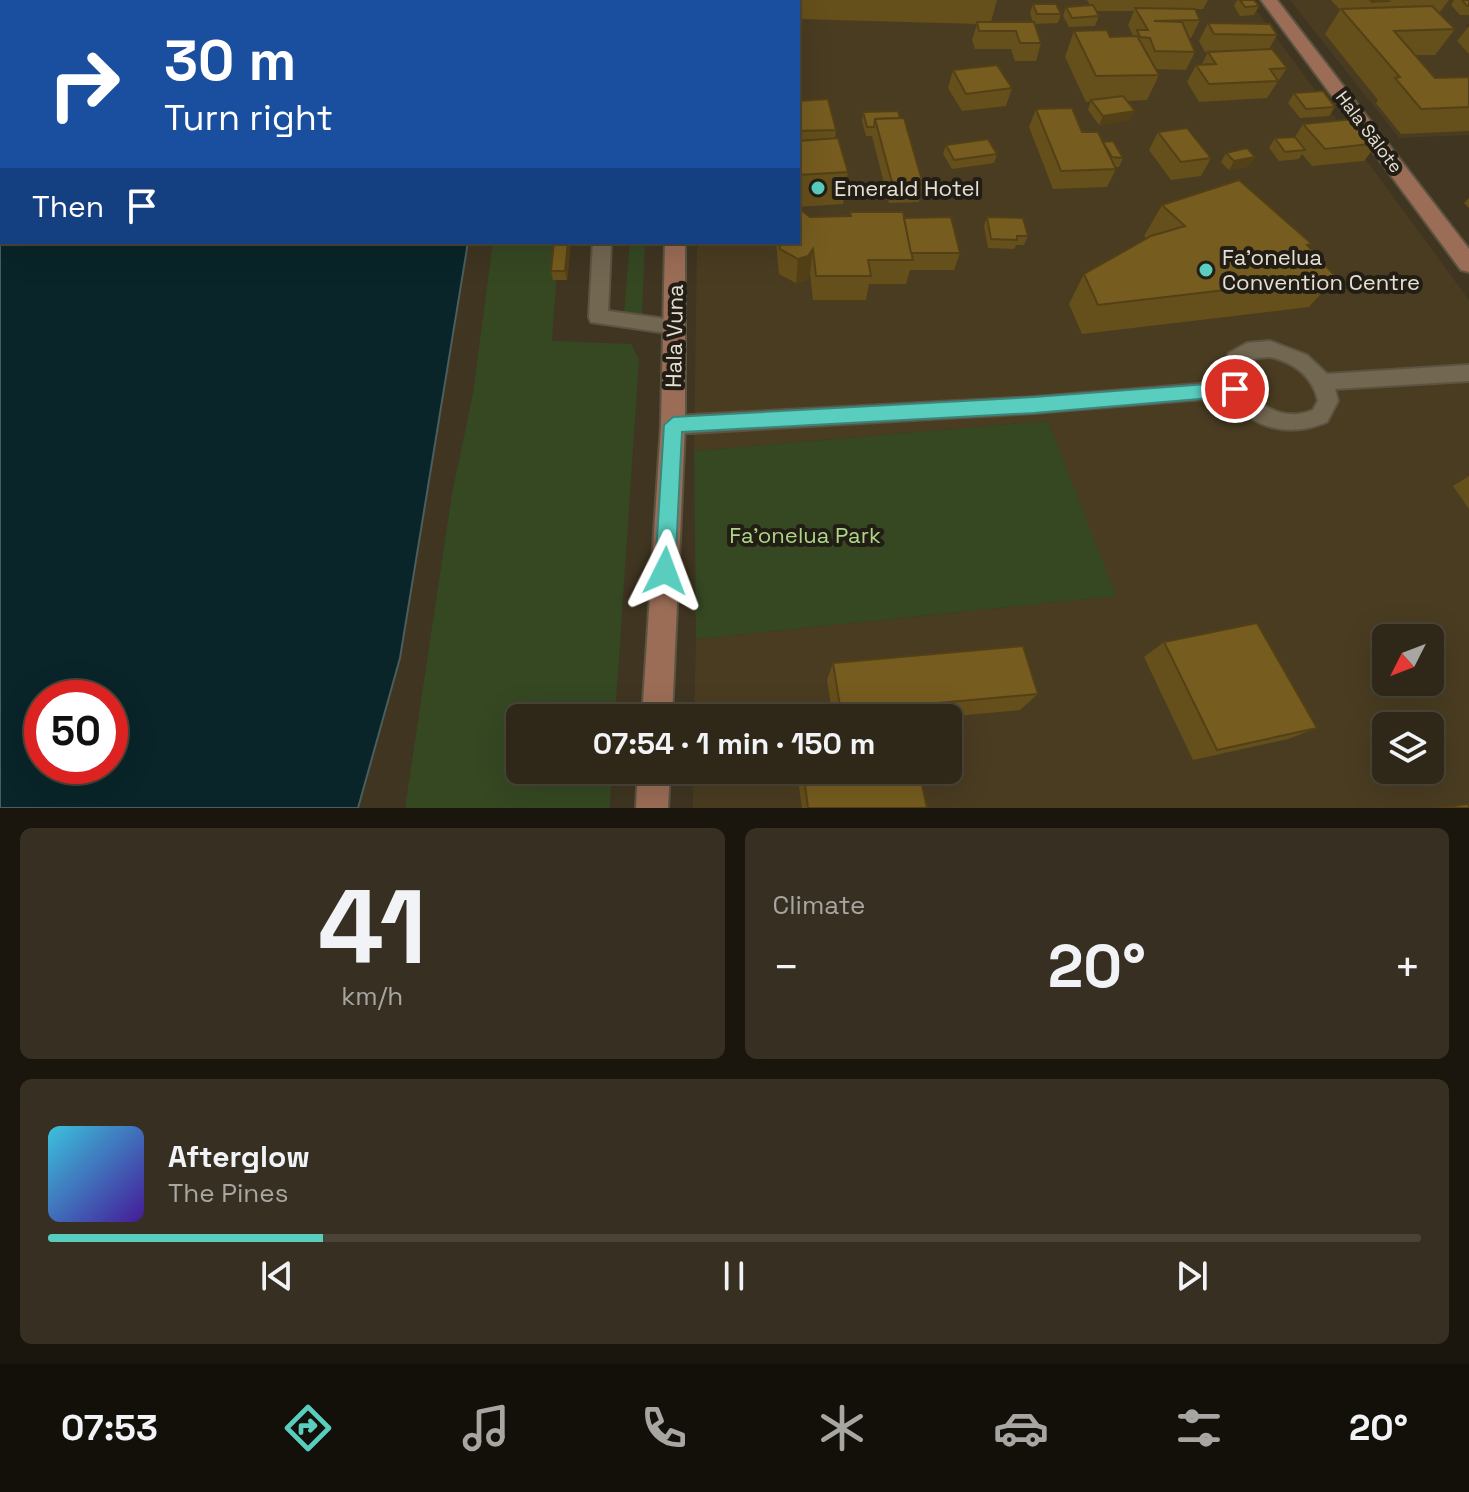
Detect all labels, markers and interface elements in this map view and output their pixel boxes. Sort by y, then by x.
text: 30 m [164,25,296,96]
icon: right [32,32,136,136]
street label: Hala Sālote [1331,86,1408,177]
text: Turn right [164,95,333,141]
place label: Emerald Hotel [834,174,980,202]
marker: Emerald Hotel [809,179,827,197]
icon: arrive [120,184,164,228]
text: Then [32,187,104,226]
place label: Fa'onelua Convention Centre [1222,243,1420,296]
marker: Fa'onelua Convention Centre [1197,261,1215,279]
street label: Hala Vuna [659,284,689,388]
pin [1201,355,1269,423]
icon: arrive [1213,367,1257,411]
park label: Fa'onelua Park [729,521,881,549]
position arrow [623,529,707,613]
north arrow [1372,624,1444,696]
map controls [1372,624,1444,784]
speed limit sign: 50 [24,680,128,784]
button: layers [1372,712,1444,784]
text: 07:54 · 1 min · 150 m [593,724,875,763]
text: 41 [318,861,427,993]
text: Climate [773,888,865,922]
text: 20° [1048,928,1146,1005]
text: − [773,939,800,995]
text: + [1394,939,1421,995]
text: km/h [341,979,403,1013]
text: Afterglow [168,1137,310,1176]
text: The Pines [168,1176,288,1210]
icon: previous [255,1254,299,1298]
icon: pause [712,1254,756,1298]
icon: next [1170,1254,1214,1298]
icon: directions [280,1400,336,1456]
icon: music [458,1400,514,1456]
icon: phone [636,1400,692,1456]
icon: climate [814,1400,870,1456]
icon: car [993,1400,1049,1456]
icon: filters [1171,1400,1227,1456]
text: 07:53 [61,1405,158,1451]
text: 20° [1349,1405,1408,1451]

